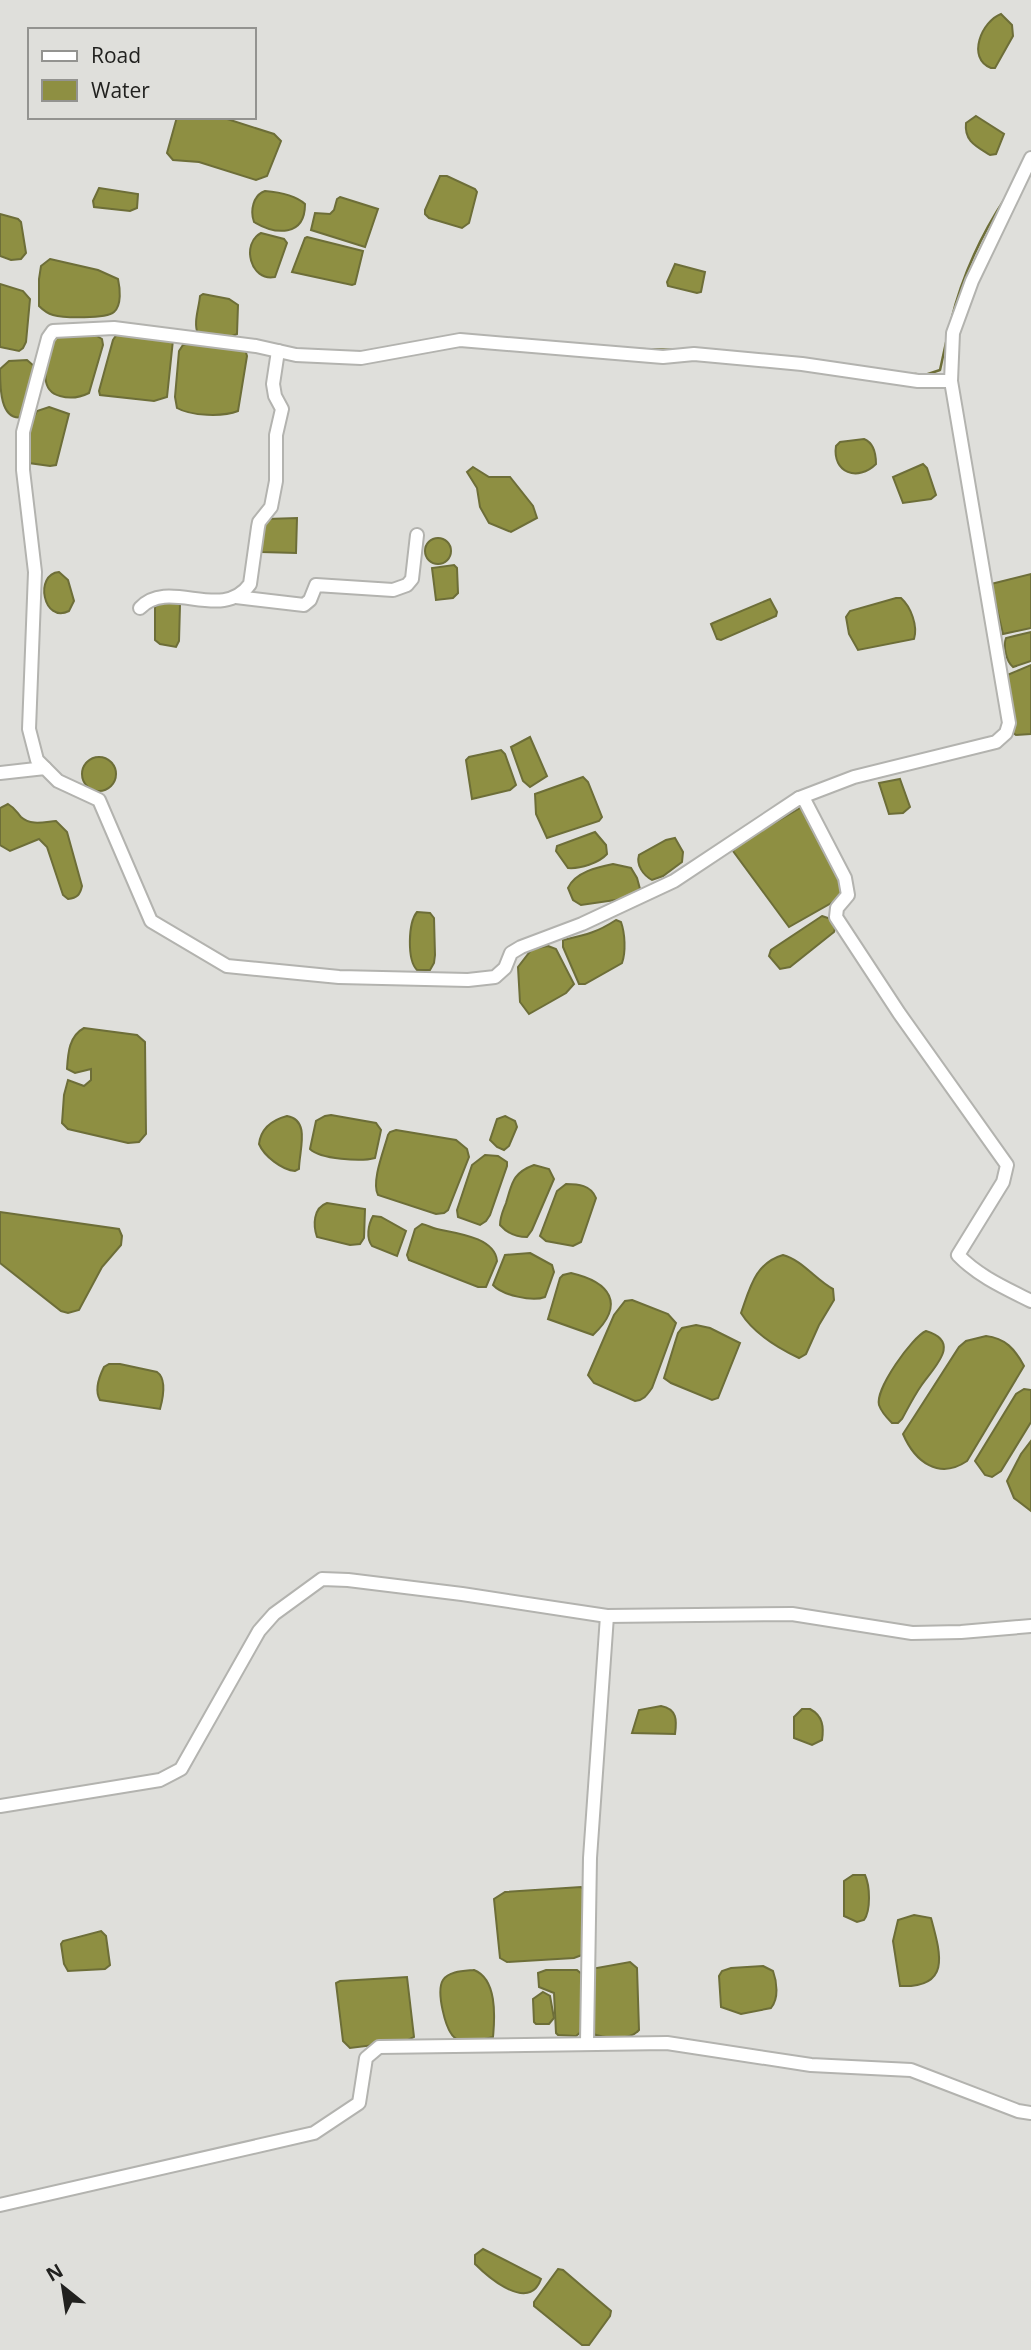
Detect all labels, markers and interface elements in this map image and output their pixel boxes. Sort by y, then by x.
legend [28,28,256,119]
text: Road [91,41,141,69]
text: Water [91,76,150,104]
north arrow [28,2252,98,2322]
text: N [41,2257,68,2287]

